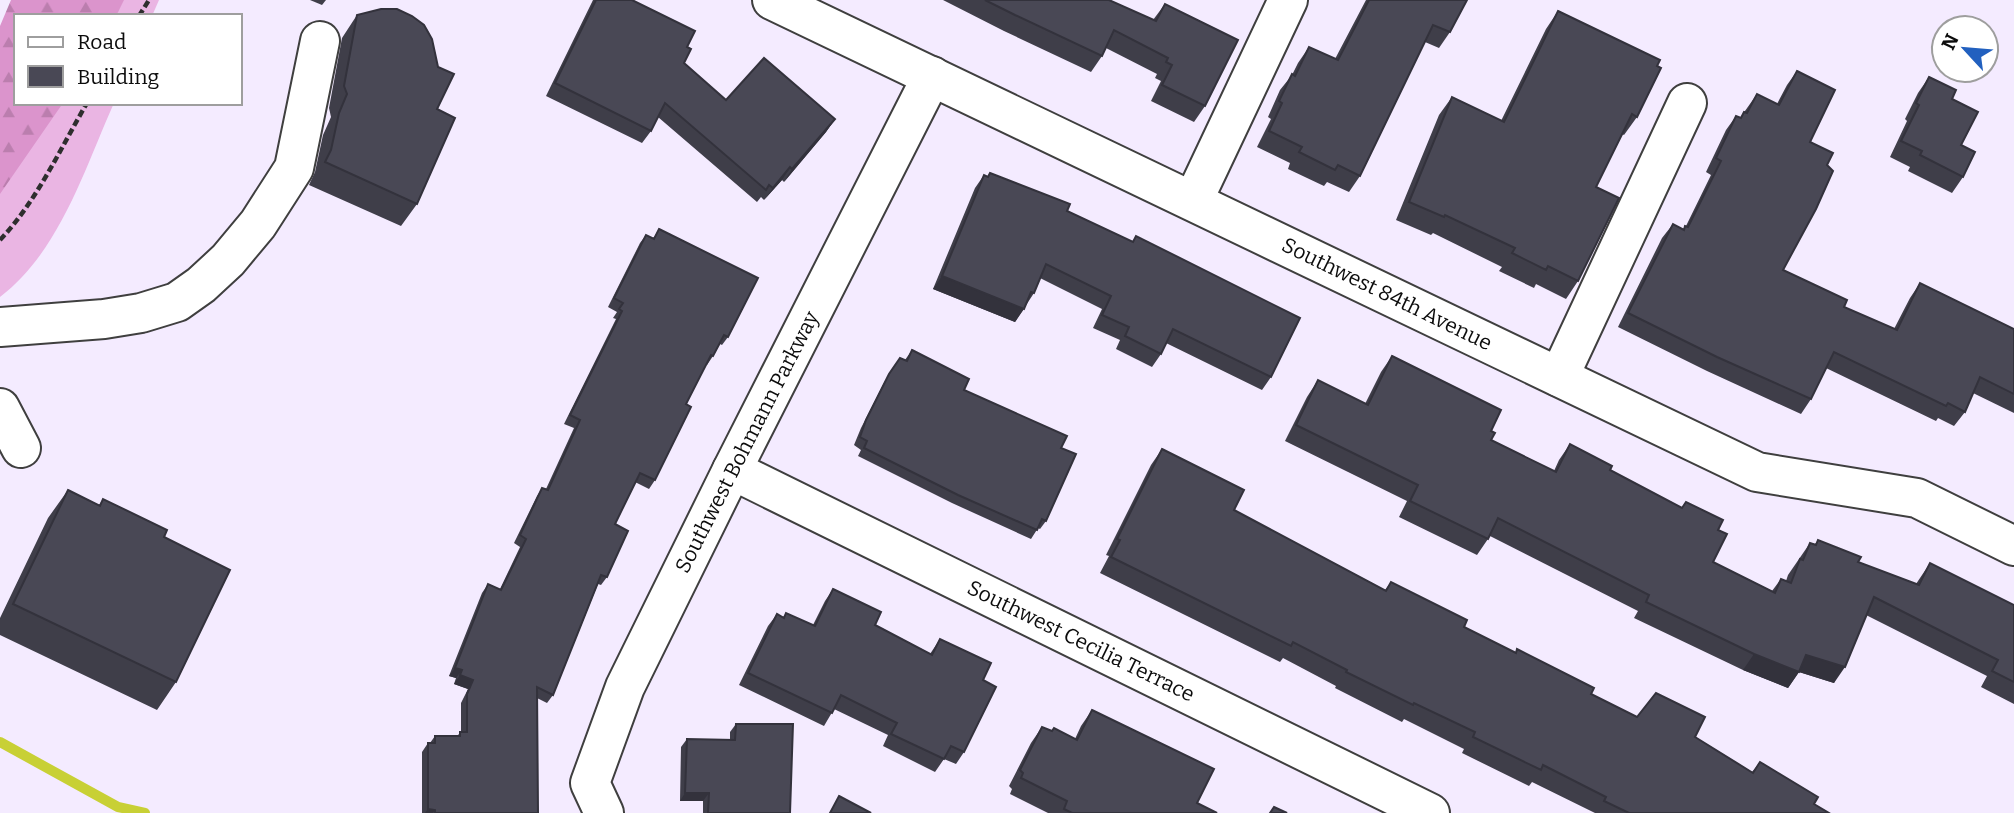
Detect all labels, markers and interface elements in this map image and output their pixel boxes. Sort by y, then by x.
legend [14,14,242,105]
north arrow [1930,14,2000,84]
text: Road [77,29,126,55]
text: N [1937,30,1964,53]
text: Building [77,64,160,90]
street label: Southwest 84th Avenue [1278,232,1496,356]
street label: Southwest Bohmann Parkway [670,306,825,577]
street label: Southwest Cecilia Terrace [963,575,1199,707]

